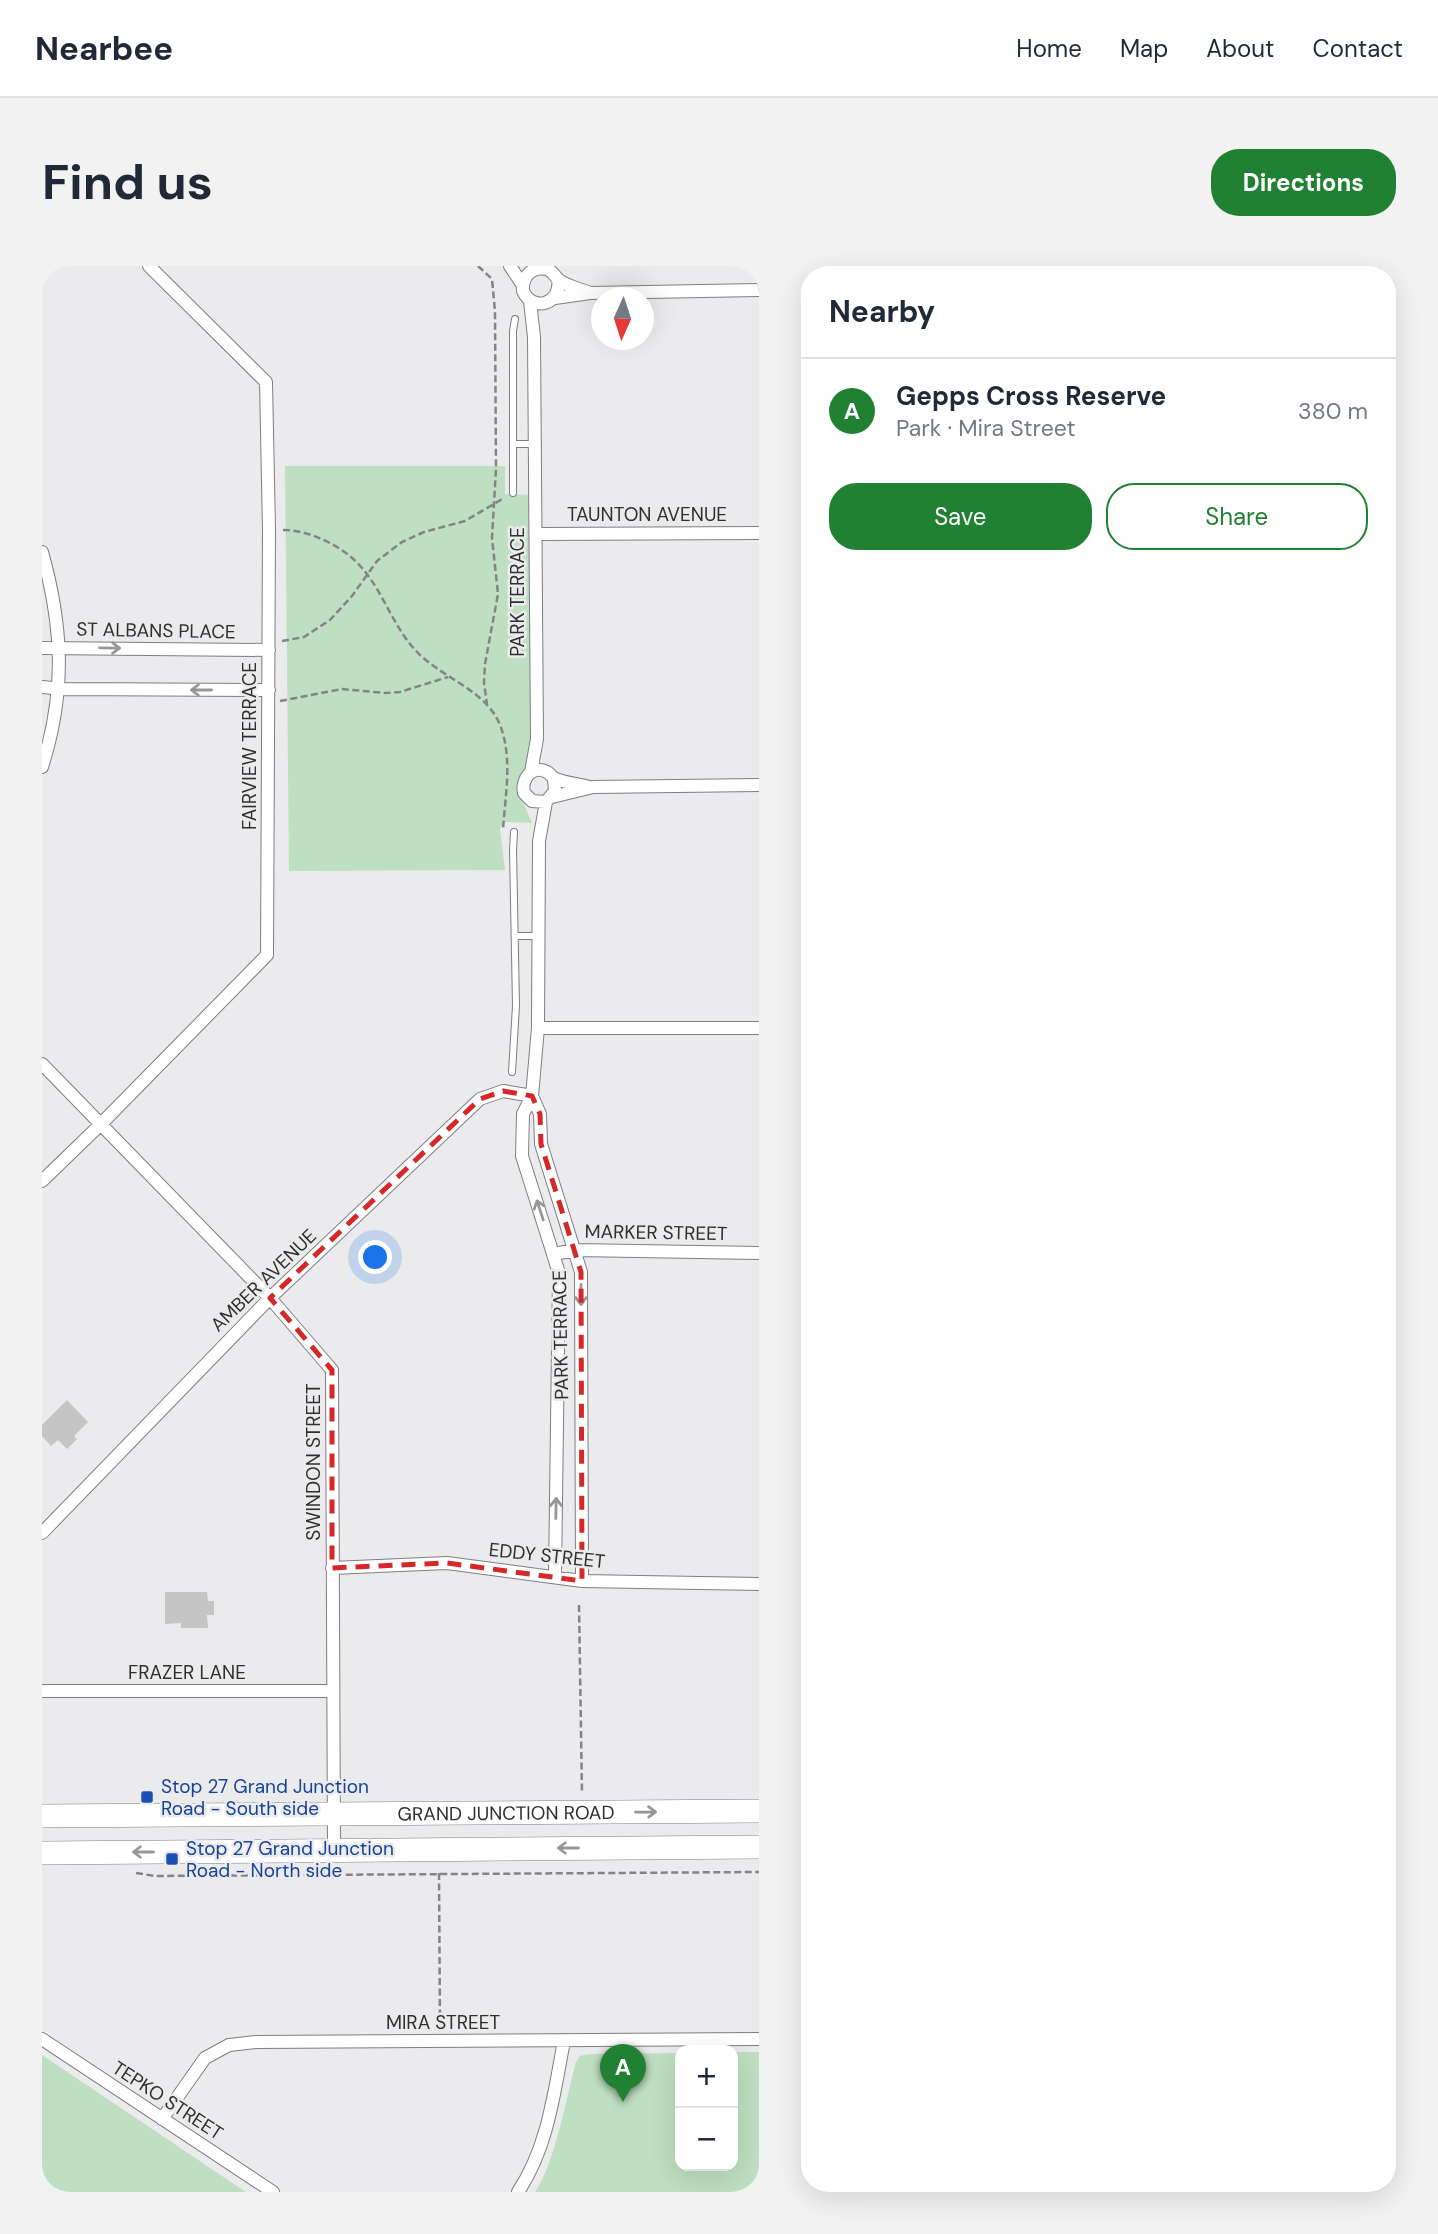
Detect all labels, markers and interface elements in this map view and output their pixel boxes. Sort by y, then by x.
text: Nearbee [35,27,173,70]
text: Home [1016,33,1082,64]
text: Map [1120,33,1168,64]
text: About [1206,33,1275,64]
text: Contact [1313,33,1403,64]
button: Directions [1211,149,1396,216]
text: Find us [42,150,213,214]
north arrow [591,287,654,350]
text: Nearby [829,292,935,331]
text: Gepps Cross Reserve [896,379,1166,413]
text: A [844,396,860,426]
text: 380 m [1298,396,1368,426]
text: Park · Mira Street [896,413,1075,443]
button: Save [829,483,1092,550]
button: Share [1106,483,1368,550]
street label: TAUNTON AVENUE [567,502,727,527]
street label: PARK TERRACE [505,527,530,657]
street label: ST ALBANS PLACE [76,617,236,644]
one-way arrow [98,642,121,655]
street label: FAIRVIEW TERRACE [237,662,262,830]
one-way arrow [190,683,213,697]
one-way arrow [532,1200,545,1222]
street label: MARKER STREET [584,1219,728,1246]
street label: AMBER AVENUE [205,1224,322,1337]
your location [358,1240,392,1274]
street label: PARK TERRACE [547,1270,574,1400]
one-way arrow [574,1283,588,1306]
street label: SWINDON STREET [301,1383,326,1541]
one-way arrow [549,1497,562,1520]
street label: EDDY STREET [488,1537,607,1574]
street label: FRAZER LANE [128,1660,246,1685]
place label: Stop 27 Grand Junction Road - South side [161,1774,369,1821]
marker: Stop 27 Grand Junction Road - South side [139,1789,155,1805]
street label: GRAND JUNCTION ROAD [397,1800,615,1827]
one-way arrow [634,1805,657,1819]
place label: Stop 27 Grand Junction Road - North side [186,1836,394,1883]
one-way arrow [557,1841,580,1855]
one-way arrow [132,1845,155,1859]
marker: Stop 27 Grand Junction Road - North side [164,1851,180,1867]
street label: MIRA STREET [386,2010,500,2035]
pin: A [600,2044,646,2102]
map controls [675,2045,738,2171]
button: + [675,2045,738,2108]
street label: TEPKO STREET [108,2055,228,2146]
button: − [675,2108,738,2171]

